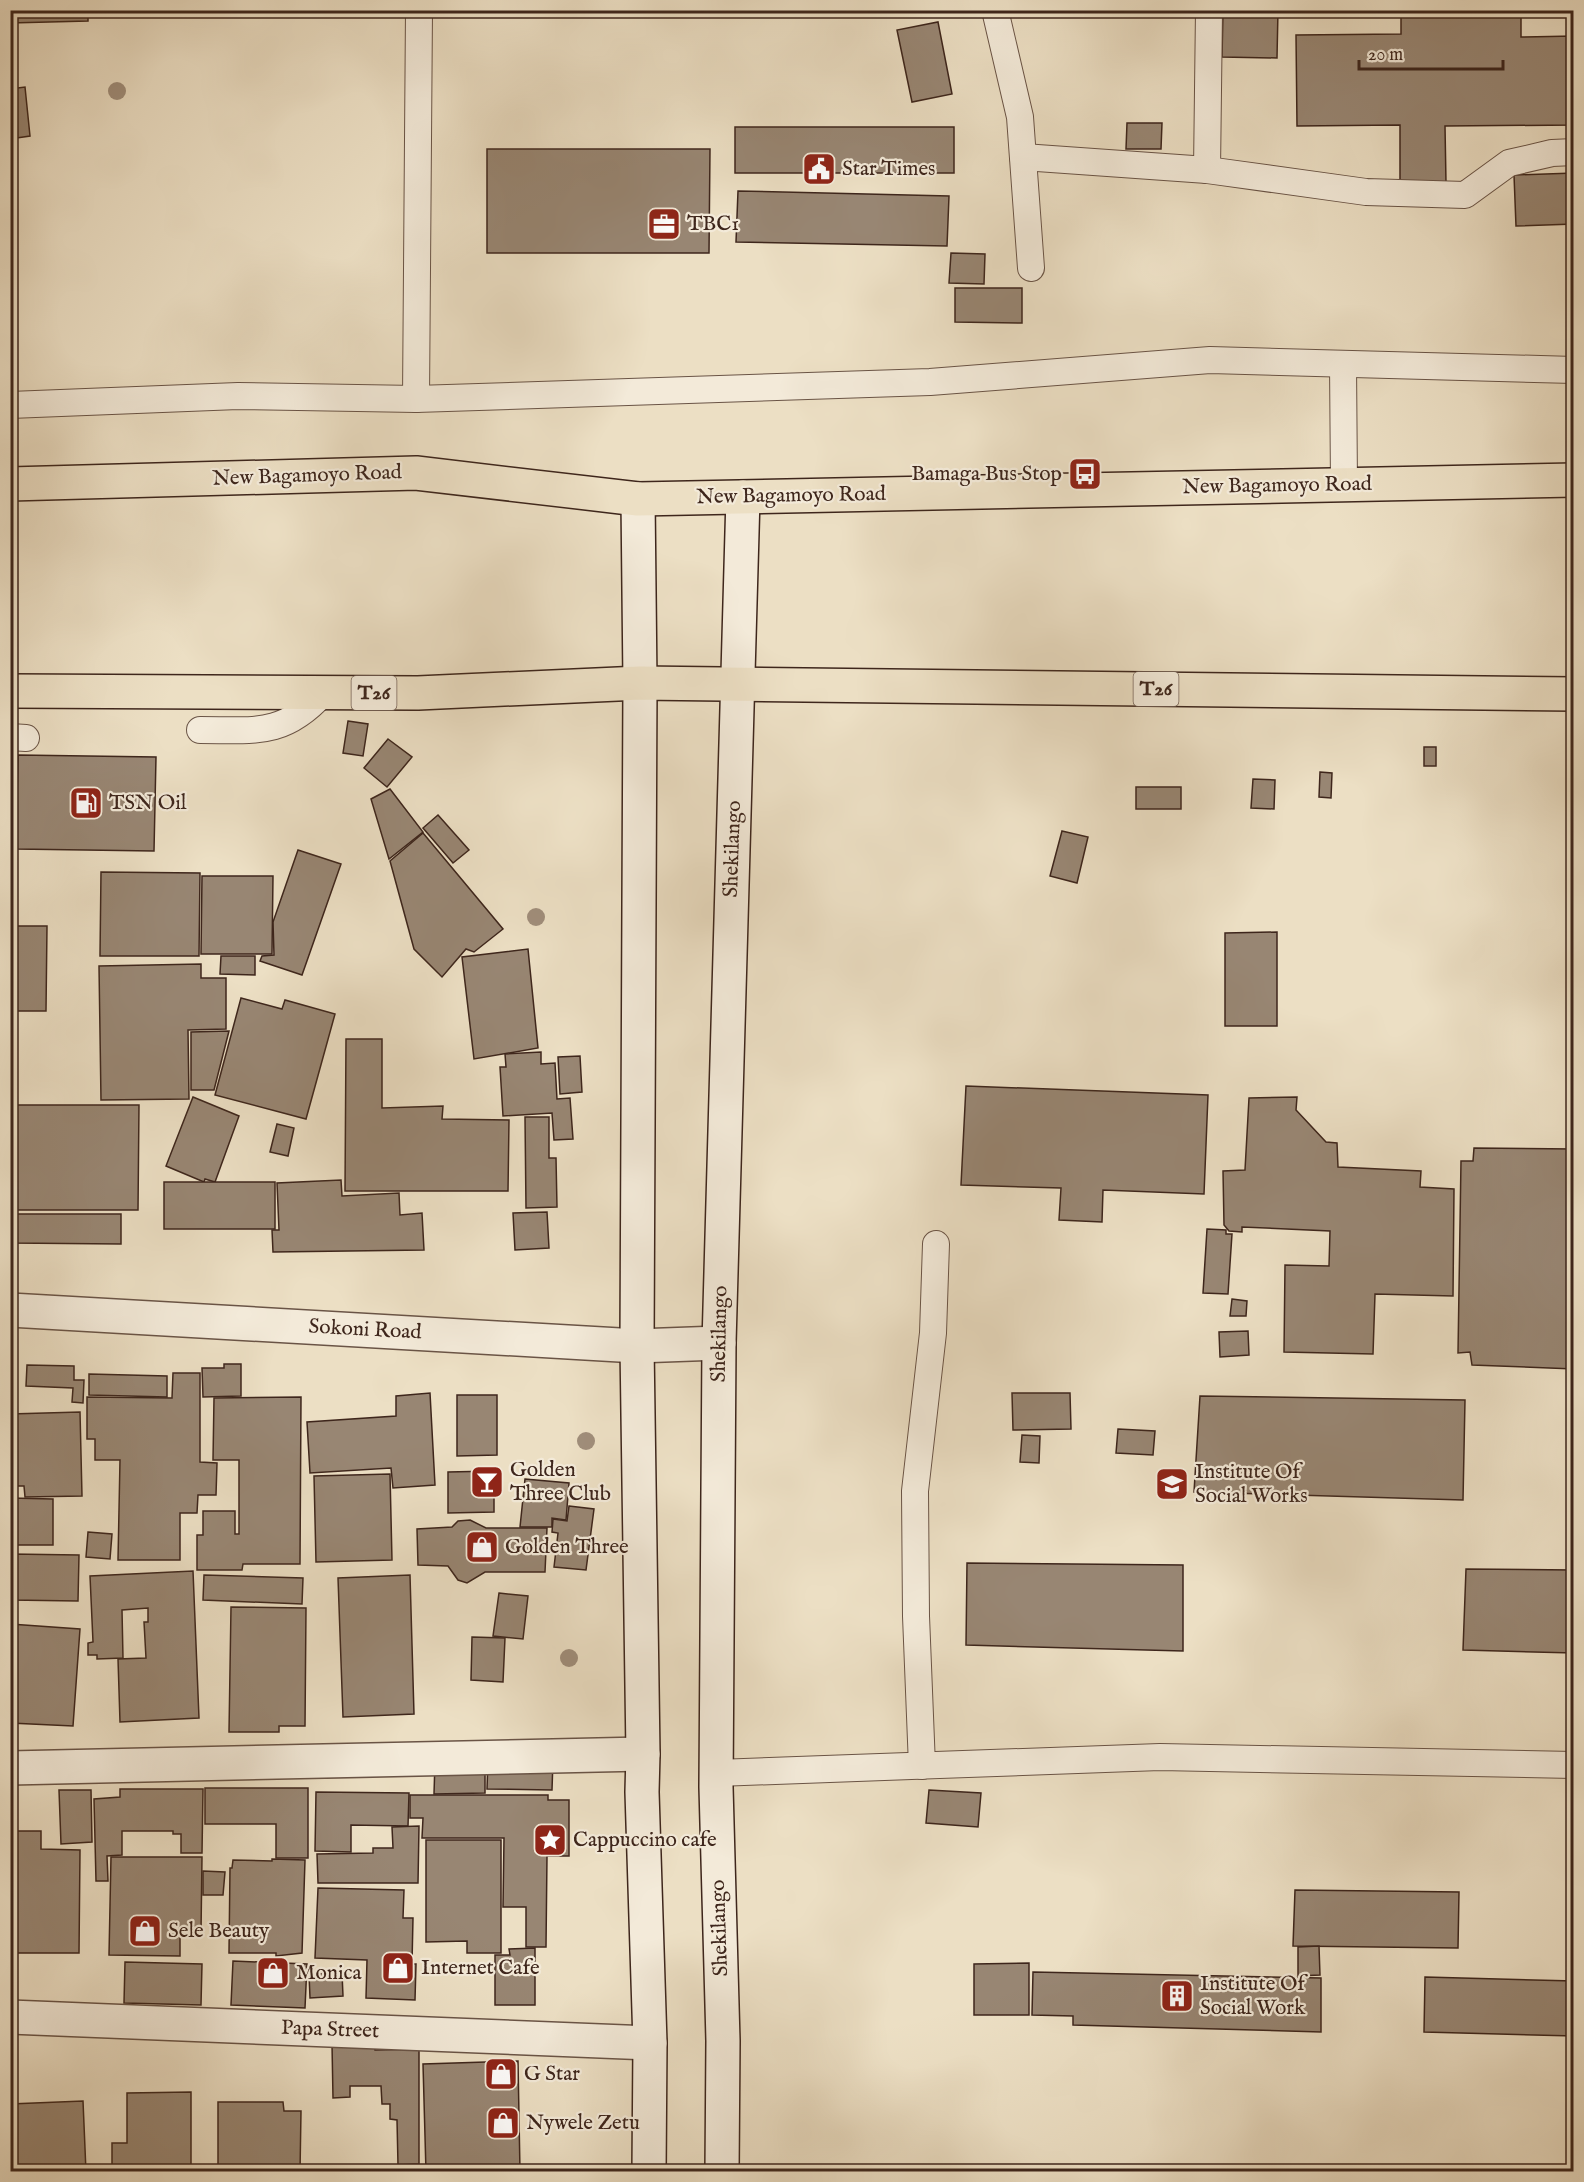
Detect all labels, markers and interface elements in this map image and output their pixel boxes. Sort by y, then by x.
scale bar [1359,33,1503,71]
text: 20 m [1368,44,1403,67]
public building icon: Star Times [801,151,837,187]
place label: Star Times [842,156,935,183]
office icon: TBC1 [646,206,682,242]
place label: TBC1 [687,211,739,238]
bus stop icon: Bamaga Bus Stop [1067,456,1103,492]
street label: New Bagamoyo Road [212,459,403,493]
place label: Bamaga Bus Stop [911,461,1062,488]
street label: New Bagamoyo Road [1182,471,1373,501]
street label: New Bagamoyo Road [696,481,887,511]
road number: T26 [1134,672,1178,706]
road number: T26 [352,676,397,710]
fuel station icon: TSN Oil [68,785,104,821]
place label: TSN Oil [109,790,187,817]
street label: Shekilango [718,800,748,898]
street label: Shekilango [706,1285,734,1383]
street label: Sokoni Road [308,1314,423,1346]
place label: Golden Three Club [510,1457,611,1508]
place label: Institute Of Social Works [1195,1459,1308,1510]
bar icon: Golden Three Club [469,1464,505,1500]
school or university icon: Institute Of Social Works [1154,1466,1190,1502]
shop icon: Golden Three [464,1529,500,1565]
place label: Golden Three [505,1534,629,1561]
place icon: Cappuccino cafe [532,1822,568,1858]
place label: Cappuccino cafe [573,1827,717,1854]
street label: Shekilango [705,1879,735,1977]
shop icon: Sele Beauty [127,1913,163,1949]
place label: Sele Beauty [168,1918,270,1945]
shop icon: Internet Cafe [380,1950,416,1986]
shop icon: Monica [255,1955,291,1991]
place label: Internet Cafe [421,1955,540,1982]
place label: Monica [296,1960,363,1987]
place label: Institute Of Social Work [1200,1971,1308,2022]
building icon: Institute Of Social Work [1159,1978,1195,2014]
street label: Papa Street [280,2015,380,2045]
shop icon: G Star [483,2056,519,2092]
place label: G Star [524,2061,580,2088]
shop icon: Nywele Zetu [485,2105,521,2141]
place label: Nywele Zetu [526,2110,640,2137]

